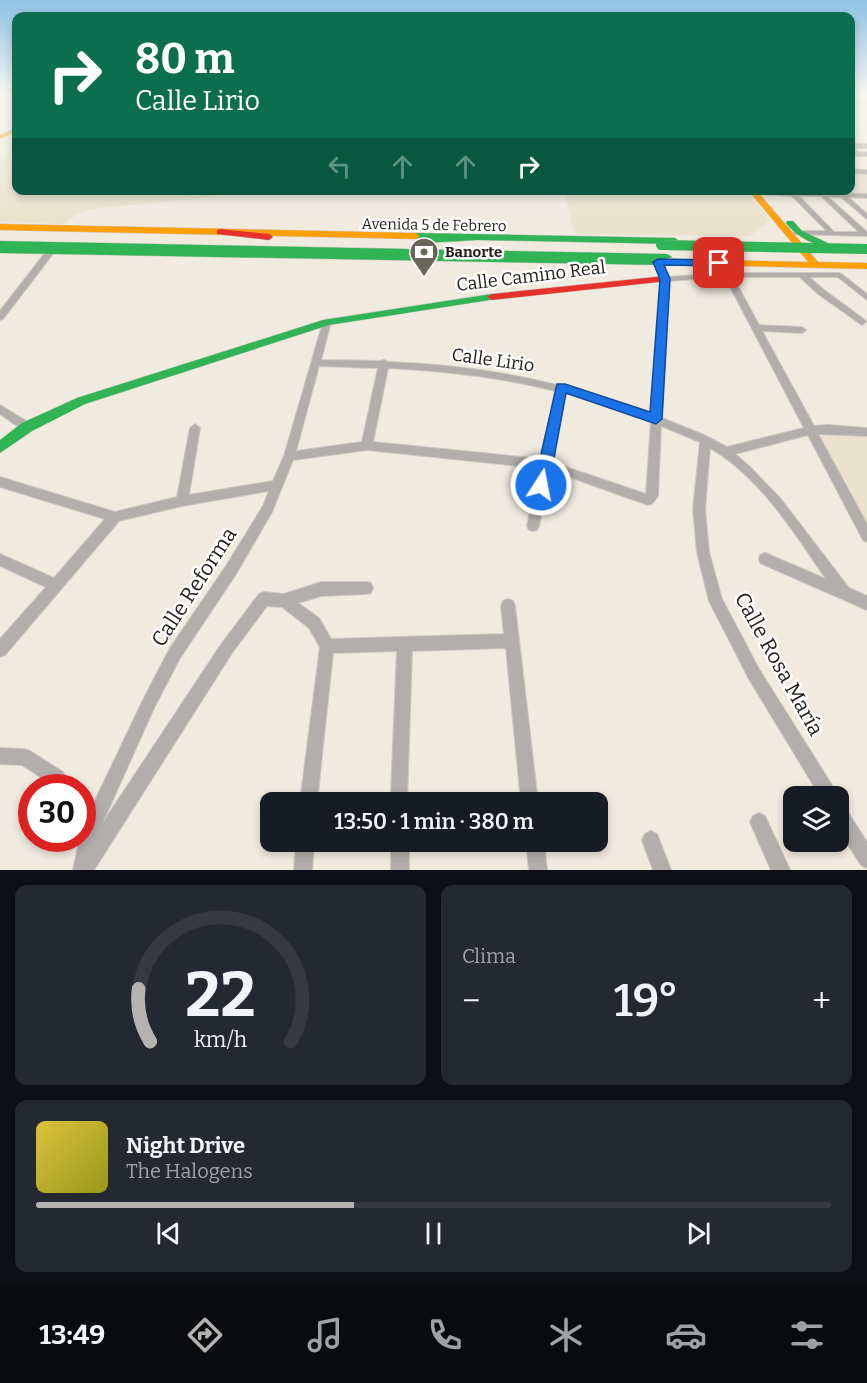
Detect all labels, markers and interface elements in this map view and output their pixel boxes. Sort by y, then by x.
text: 80 m [135,34,235,84]
icon: right [36,36,114,114]
text: Calle Lirio [135,85,260,117]
icon: left [323,150,356,183]
icon: ahead [386,150,419,183]
icon: ahead [449,150,482,183]
icon: right [512,150,545,183]
street label: Avenida 5 de Febrero [361,215,507,235]
bank icon: Banorte [408,236,440,278]
pin [693,237,744,288]
place label: Banorte [445,243,502,261]
icon: arrive [702,246,735,279]
street label: Calle Camino Real [455,256,607,296]
street label: Calle Lirio [450,343,536,377]
position arrow [509,453,573,517]
street label: Calle Reforma [146,522,242,652]
street label: Calle Rosa María [729,588,829,741]
speed limit sign: 30 [18,774,96,852]
map controls [783,786,849,852]
button: layers [783,786,849,852]
text: 13:50 · 1 min · 380 m [334,808,534,835]
text: Clima [462,944,516,968]
text: 22 [185,958,256,1033]
text: 19° [614,974,679,1028]
text: − [462,981,480,1021]
text: + [812,981,831,1021]
text: km/h [194,1027,247,1053]
text: Night Drive [126,1132,245,1159]
text: The Halogens [126,1159,253,1183]
icon: previous [152,1217,185,1250]
icon: pause [417,1217,450,1250]
icon: next [682,1217,715,1250]
icon: directions [184,1314,226,1356]
icon: music [304,1314,346,1356]
icon: phone [424,1314,466,1356]
icon: climate [545,1314,587,1356]
icon: car [665,1314,707,1356]
icon: filters [786,1314,828,1356]
text: 13:49 [39,1319,105,1351]

